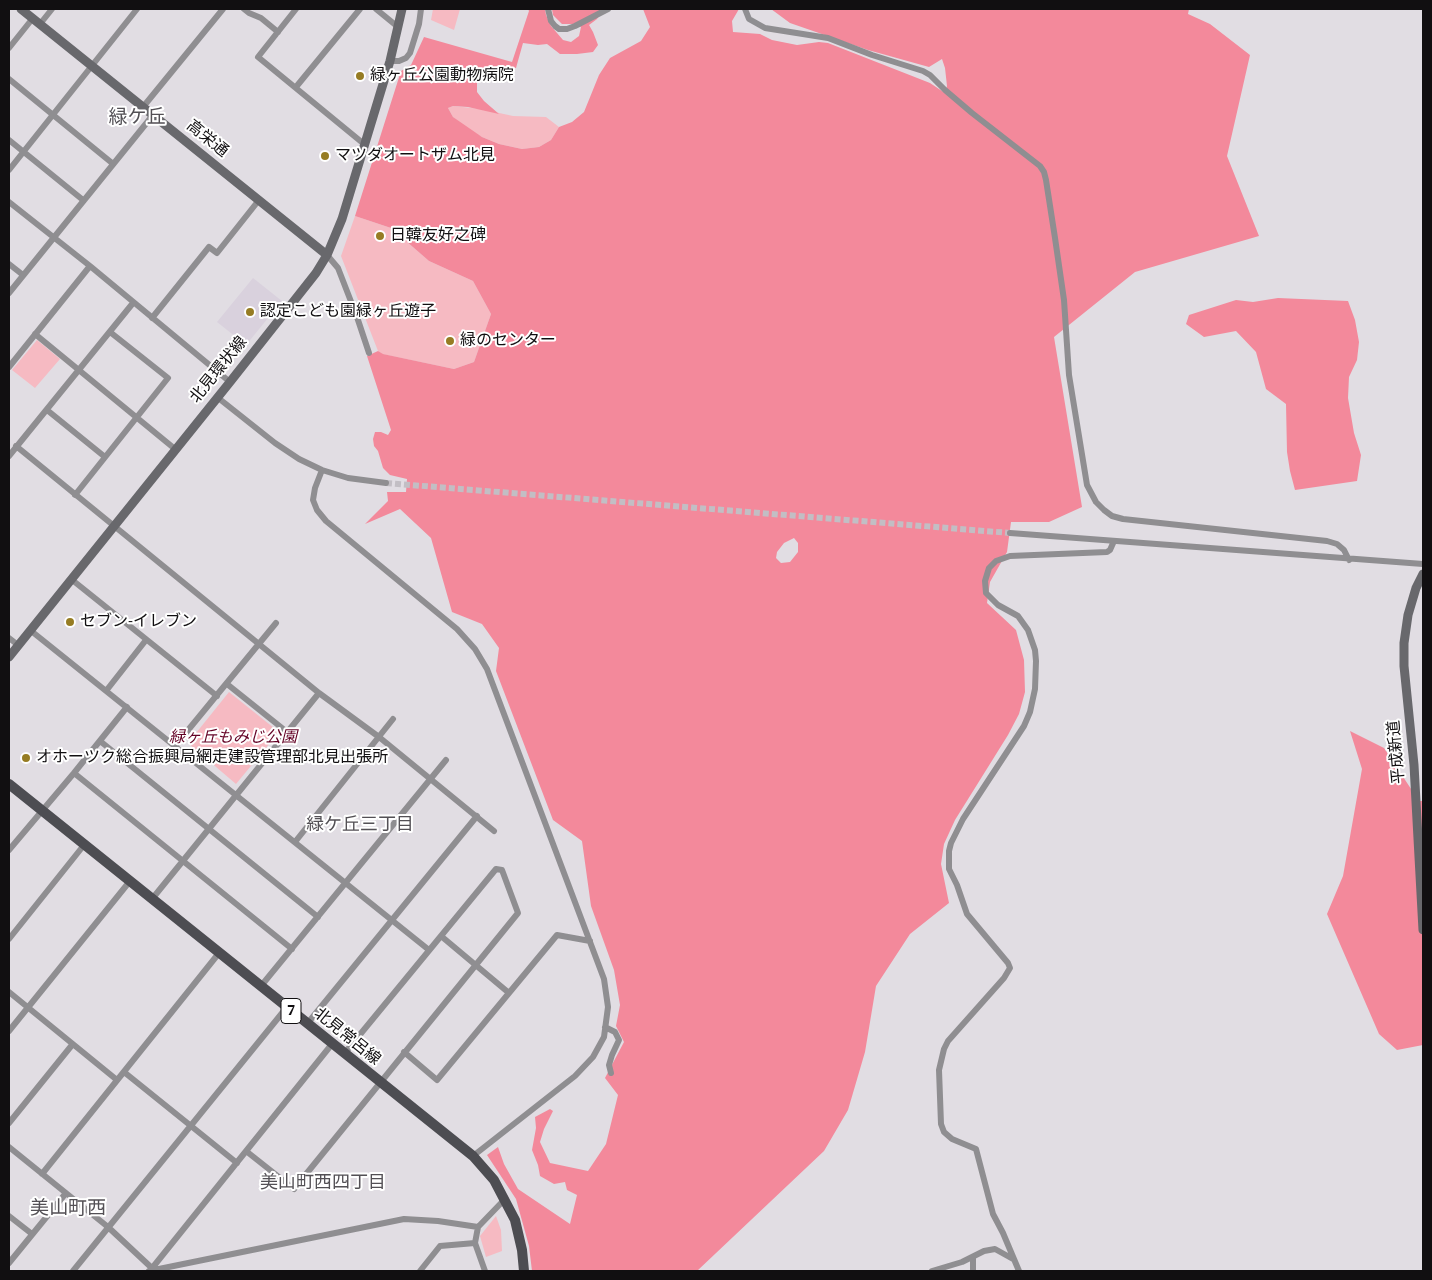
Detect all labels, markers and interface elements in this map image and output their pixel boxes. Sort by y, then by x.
place label: 緑ヶ丘公園動物病院 [370,66,514,86]
marker: 緑ヶ丘公園動物病院 [354,70,366,82]
district label: 緑ケ丘 [109,107,165,129]
street label: 高栄通 [182,116,232,162]
place label: マツダオートザム北見 [335,146,495,166]
marker: マツダオートザム北見 [319,150,331,162]
place label: 日韓友好之碑 [390,226,486,246]
marker: 日韓友好之碑 [374,230,386,242]
place label: 認定こども園緑ヶ丘遊子 [260,302,436,322]
marker: 認定こども園緑ヶ丘遊子 [244,306,256,318]
place label: 緑のセンター [460,331,556,351]
street label: 北見環状線 [186,333,252,407]
marker: 緑のセンター [444,335,456,347]
place label: セブン-イレブン [80,612,197,632]
marker: セブン-イレブン [64,616,76,628]
street label: 平成新道 [1385,719,1409,785]
park label: 緑ヶ丘もみじ公園 [169,728,297,748]
place label: オホーツク総合振興局網走建設管理部北見出張所 [36,748,388,768]
marker: オホーツク総合振興局網走建設管理部北見出張所 [20,752,32,764]
district label: 緑ケ丘三丁目 [306,814,414,836]
road number: 7 [281,998,301,1024]
street label: 北見常呂線 [310,1004,384,1070]
district label: 美山町西四丁目 [260,1172,386,1194]
district label: 美山町西 [30,1198,106,1220]

